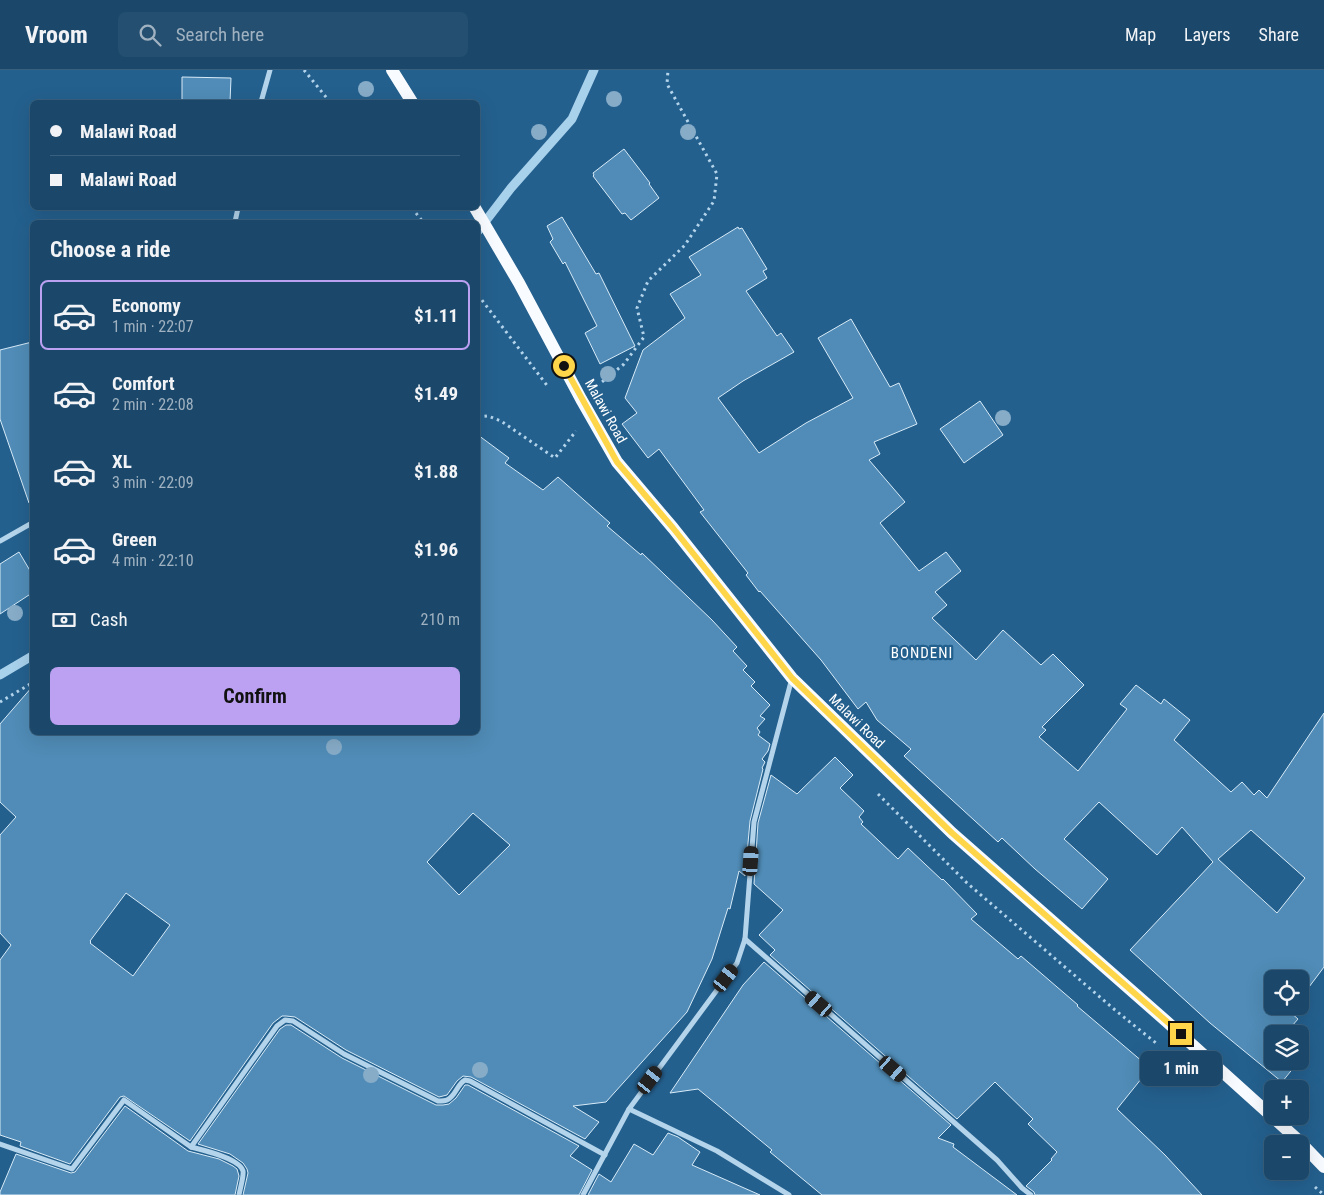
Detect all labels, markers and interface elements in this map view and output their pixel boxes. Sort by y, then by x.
search box [118,12,468,57]
text: Vroom [25,21,88,49]
icon: search [136,21,164,49]
text: Search here [176,23,264,46]
text: Map [1125,24,1156,45]
text: Layers [1184,24,1231,45]
text: Share [1259,24,1299,45]
text: Malawi Road [80,120,177,143]
text: Malawi Road [80,168,177,191]
text: Choose a ride [50,237,171,262]
icon: car [52,293,97,338]
text: Economy [112,294,181,317]
text: $1.11 [414,304,458,327]
text: 1 min · 22:07 [112,317,194,336]
route start [553,355,575,377]
icon: car [52,371,97,416]
text: Comfort [112,372,175,395]
street label: Malawi Road [582,376,630,446]
text: $1.49 [414,382,458,405]
text: 2 min · 22:08 [112,395,194,414]
icon: car [52,449,97,494]
text: XL [112,450,132,473]
text: $1.88 [414,460,458,483]
text: 3 min · 22:09 [112,473,194,492]
icon: car [52,527,97,572]
text: Green [112,528,157,551]
text: $1.96 [414,538,458,561]
text: 4 min · 22:10 [112,551,194,570]
icon: cash [50,606,78,634]
text: Cash [90,608,128,631]
text: 210 m [421,610,460,629]
district label: BONDENI [891,644,953,662]
button: Confirm [50,667,460,725]
street label: Malawi Road [826,691,888,751]
car [742,846,759,876]
car [710,962,741,994]
map controls [1264,970,1309,1180]
button: locate [1264,970,1309,1015]
car [802,988,835,1020]
route end [1170,1023,1192,1045]
button: layers [1264,1025,1309,1070]
callout: 1 min [1140,1052,1222,1086]
car [876,1053,909,1085]
text: 1 min [1163,1059,1199,1078]
car [634,1064,665,1096]
button: + [1264,1080,1309,1125]
button: − [1264,1135,1309,1180]

